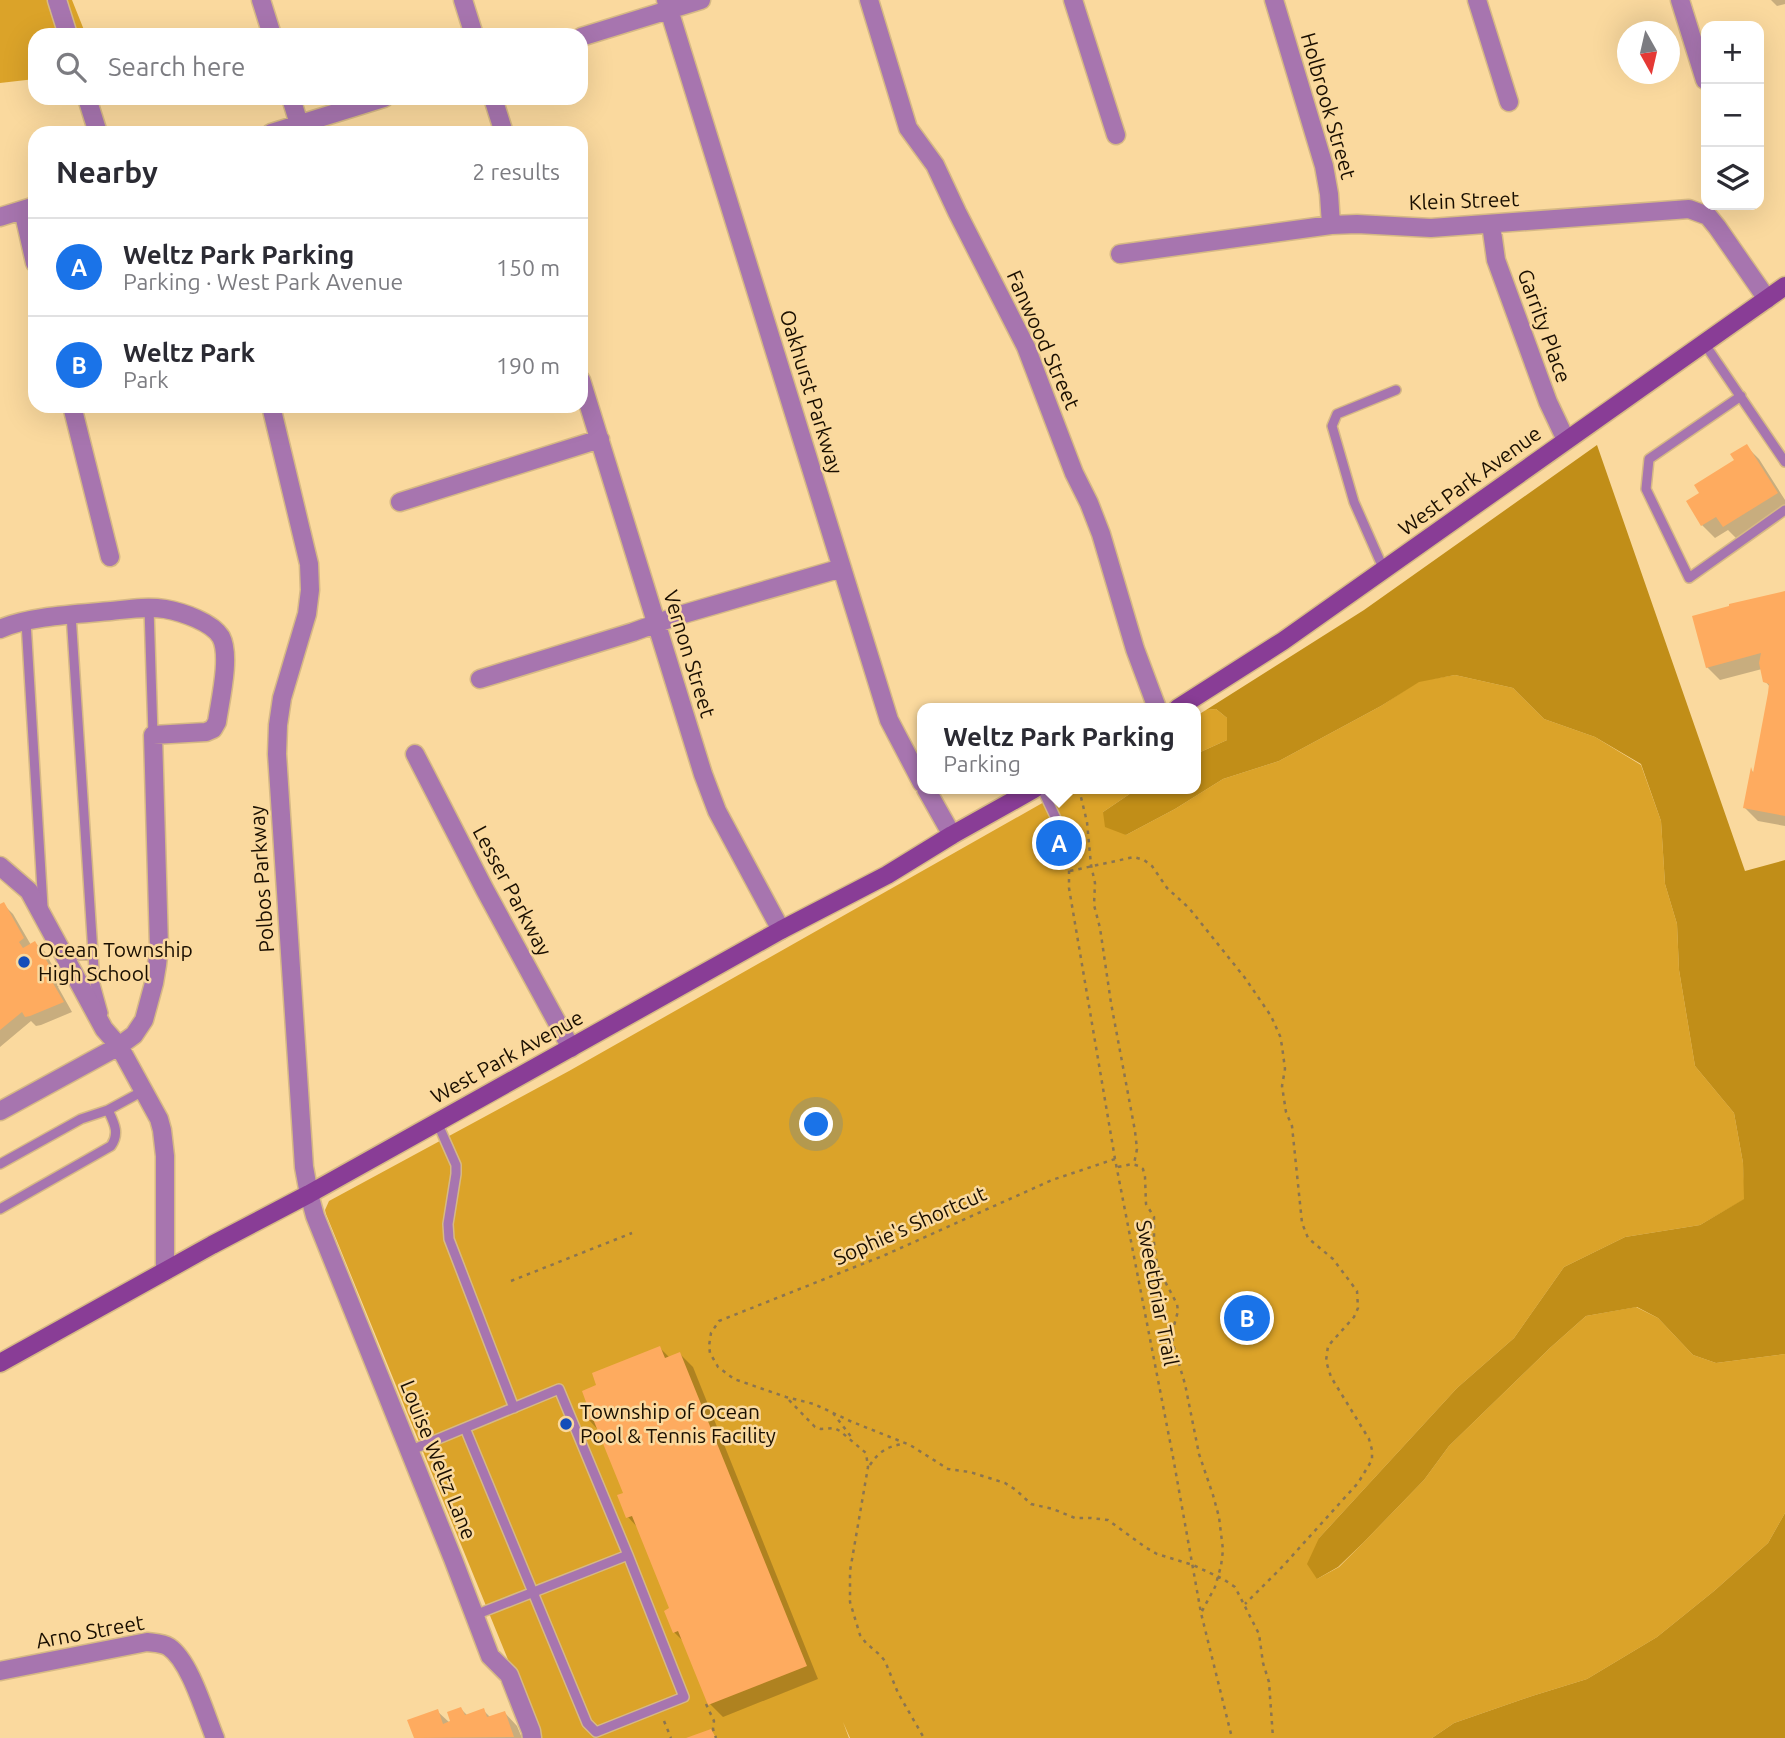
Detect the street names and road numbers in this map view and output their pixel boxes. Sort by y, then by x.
street label: Holbrook Street [1297,30,1361,182]
street label: Klein Street [1408,186,1520,214]
street label: Fanwood Street [1003,266,1085,413]
street label: Garrity Place [1513,266,1577,386]
street label: Oakhurst Parkway [776,307,848,477]
street label: West Park Avenue [1394,420,1545,540]
street label: Vernon Street [659,587,721,720]
street label: Polbos Parkway [244,805,278,954]
street label: Lesser Parkway [469,821,557,960]
street label: West Park Avenue [426,1004,587,1108]
street label: Sophie's Shortcut [830,1181,990,1269]
street label: Sweetbriar Trail [1132,1218,1184,1368]
street label: Louise Weltz Lane [396,1377,482,1543]
street label: Arno Street [34,1610,146,1652]

